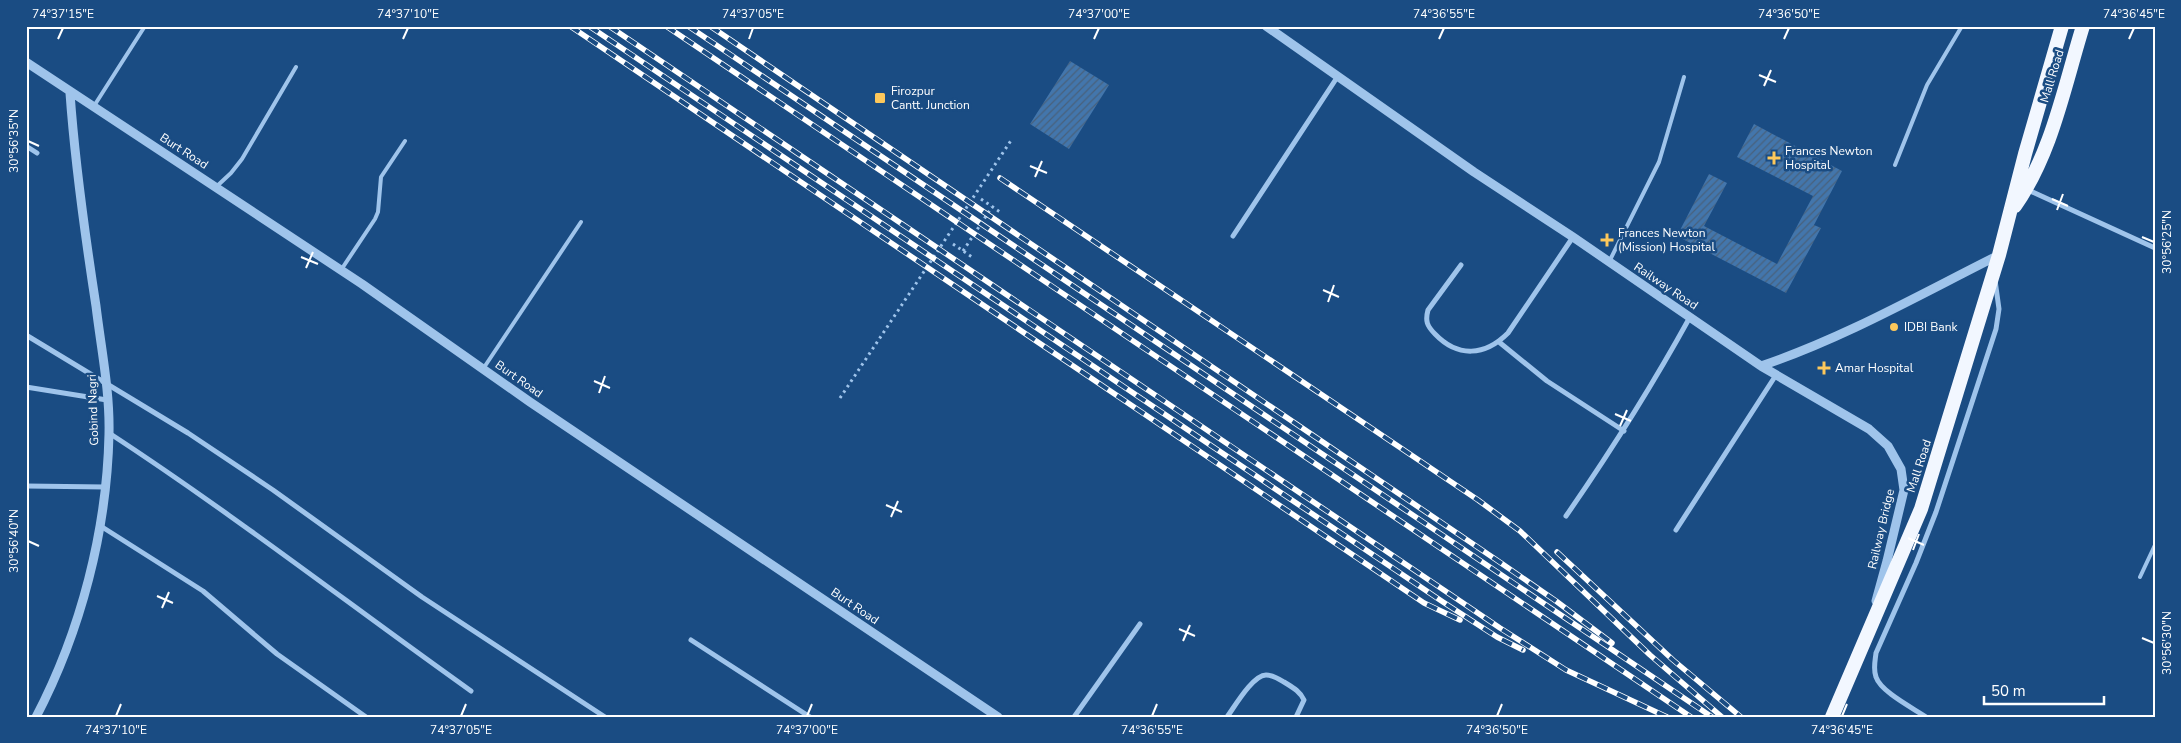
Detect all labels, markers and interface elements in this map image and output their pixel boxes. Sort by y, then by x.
text: 74°37'15"E [32,6,94,22]
text: 74°37'10"E [377,6,439,22]
text: 74°37'05"E [722,6,784,22]
text: 74°37'00"E [1068,6,1130,22]
text: 74°36'55"E [1413,6,1475,22]
text: 74°36'50"E [1758,6,1820,22]
text: 74°36'45"E [2103,6,2165,22]
street label: Mall Road [2036,47,2068,105]
place label: Firozpur Cantt. Junction [891,83,970,113]
marker: Firozpur Cantt. Junction [873,91,887,105]
text: 30°56'35"N [6,109,22,173]
street label: Burt Road [157,129,211,173]
place label: Frances Newton Hospital [1785,143,1873,173]
marker: Frances Newton Hospital [1767,151,1781,165]
text: 30°56'25"N [2159,210,2175,274]
place label: Frances Newton (Mission) Hospital [1618,225,1715,255]
marker: Frances Newton (Mission) Hospital [1600,233,1614,247]
street label: Railway Road [1631,259,1701,313]
place label: IDBI Bank [1904,319,1959,335]
marker: IDBI Bank [1888,321,1900,333]
street label: Burt Road [492,357,546,401]
place label: Amar Hospital [1835,360,1914,376]
marker: Amar Hospital [1817,361,1831,375]
street label: Gobind Nagri [84,374,102,446]
street label: Mall Road [1903,438,1935,494]
street label: Railway Bridge [1864,487,1898,571]
text: 30°56'40"N [6,509,22,573]
street label: Burt Road [828,584,882,628]
text: 30°56'30"N [2159,611,2175,675]
scale bar [1984,673,2104,705]
text: 50 m [1991,681,2026,701]
text: 74°37'10"E [85,722,147,738]
text: 74°37'05"E [430,722,492,738]
text: 74°37'00"E [776,722,838,738]
text: 74°36'55"E [1121,722,1183,738]
text: 74°36'50"E [1466,722,1528,738]
text: 74°36'45"E [1811,722,1873,738]

